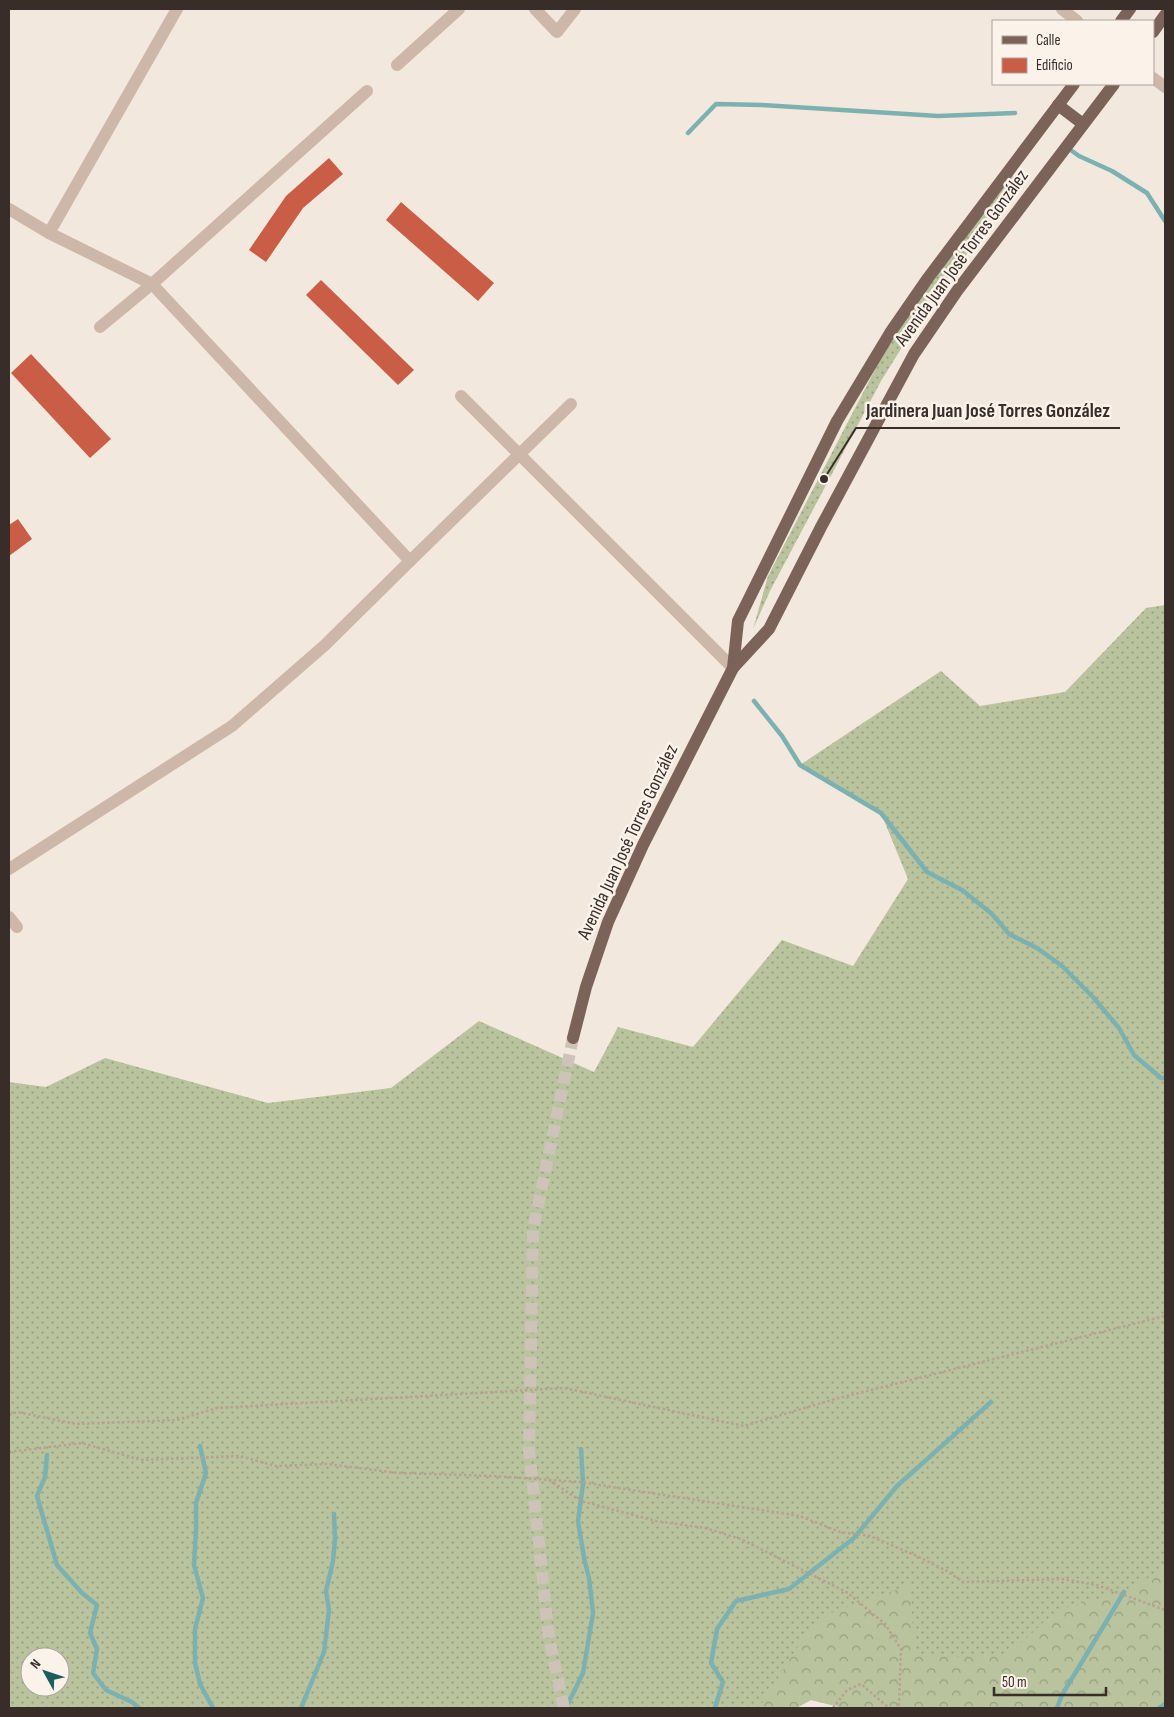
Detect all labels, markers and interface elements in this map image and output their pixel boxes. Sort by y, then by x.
legend [992,20,1154,85]
text: Calle [1036,31,1060,50]
text: Edificio [1036,56,1073,75]
street label: Avenida Juan José Torres González [890,165,1034,351]
callout: Jardinera Juan José Torres González [856,393,1120,428]
text: Jardinera Juan José Torres González [865,399,1110,423]
street label: Avenida Juan José Torres González [572,741,683,944]
north arrow [20,1647,70,1697]
text: N [27,1656,44,1672]
scale bar [994,1664,1106,1696]
text: 50 m [1002,1673,1027,1692]

